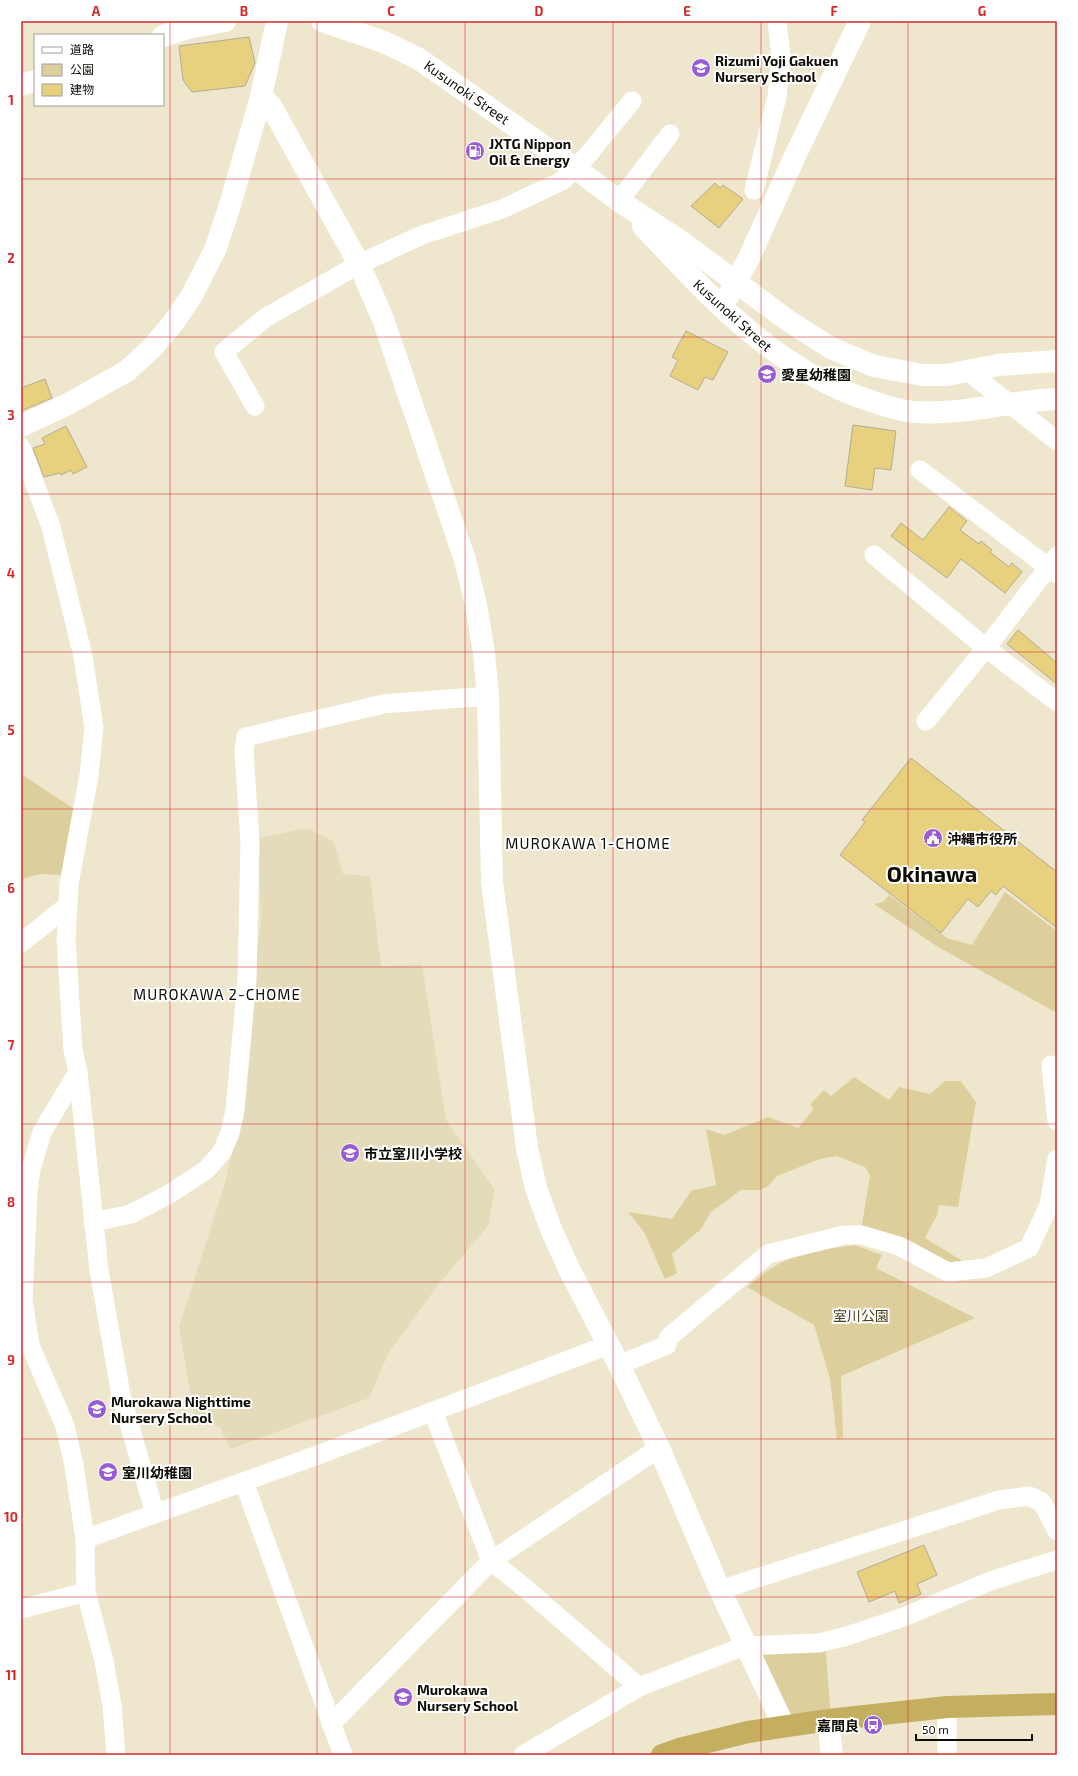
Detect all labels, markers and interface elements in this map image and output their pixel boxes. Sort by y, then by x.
text: A [92,3,101,19]
text: B [240,3,248,19]
text: C [387,3,395,19]
text: D [535,3,544,19]
text: E [683,3,691,19]
text: F [830,3,838,19]
text: G [978,3,986,19]
legend [34,34,164,106]
text: 道路 [70,42,94,56]
place label: Rizumi Yoji Gakuen Nursery School [715,52,838,85]
street label: Kusunoki Street [421,56,513,128]
school or university icon: Rizumi Yoji Gakuen Nursery School [690,57,712,79]
text: 公園 [70,62,94,76]
text: 建物 [70,82,94,96]
text: 1 [8,92,14,108]
place label: JXTG Nippon Oil & Energy [489,135,571,168]
fuel station icon: JXTG Nippon Oil & Energy [464,140,486,162]
text: 2 [7,250,15,266]
street label: Kusunoki Street [690,275,776,355]
school or university icon: 愛星幼稚園 [756,363,778,385]
place label: 愛星幼稚園 [781,366,851,383]
text: 3 [7,407,15,423]
text: 4 [7,565,15,581]
text: 5 [7,722,15,738]
public building icon: 沖縄市役所 [922,827,944,849]
place label: 沖縄市役所 [947,830,1017,847]
district label: MUROKAWA 1-CHOME [505,834,671,852]
district label: Okinawa [887,860,977,886]
text: 6 [7,880,15,896]
district label: MUROKAWA 2-CHOME [133,985,301,1003]
text: 7 [8,1037,15,1053]
school or university icon: 市立室川小学校 [339,1142,361,1164]
place label: 市立室川小学校 [364,1145,462,1162]
text: 8 [7,1194,15,1210]
park label: 室川公園 [833,1307,889,1324]
text: 9 [7,1352,15,1368]
place label: Murokawa Nighttime Nursery School [111,1393,251,1426]
school or university icon: Murokawa Nighttime Nursery School [86,1398,108,1420]
school or university icon: 室川幼稚園 [97,1461,119,1483]
place label: 室川幼稚園 [122,1464,192,1481]
text: 10 [4,1509,18,1525]
text: 11 [5,1667,17,1683]
place label: Murokawa Nursery School [417,1681,519,1714]
school or university icon: Murokawa Nursery School [392,1686,414,1708]
bus stop icon: 嘉間良 [862,1714,884,1736]
scale bar [916,1716,1032,1742]
place label: 嘉間良 [817,1717,859,1734]
text: 50 m [922,1722,949,1736]

